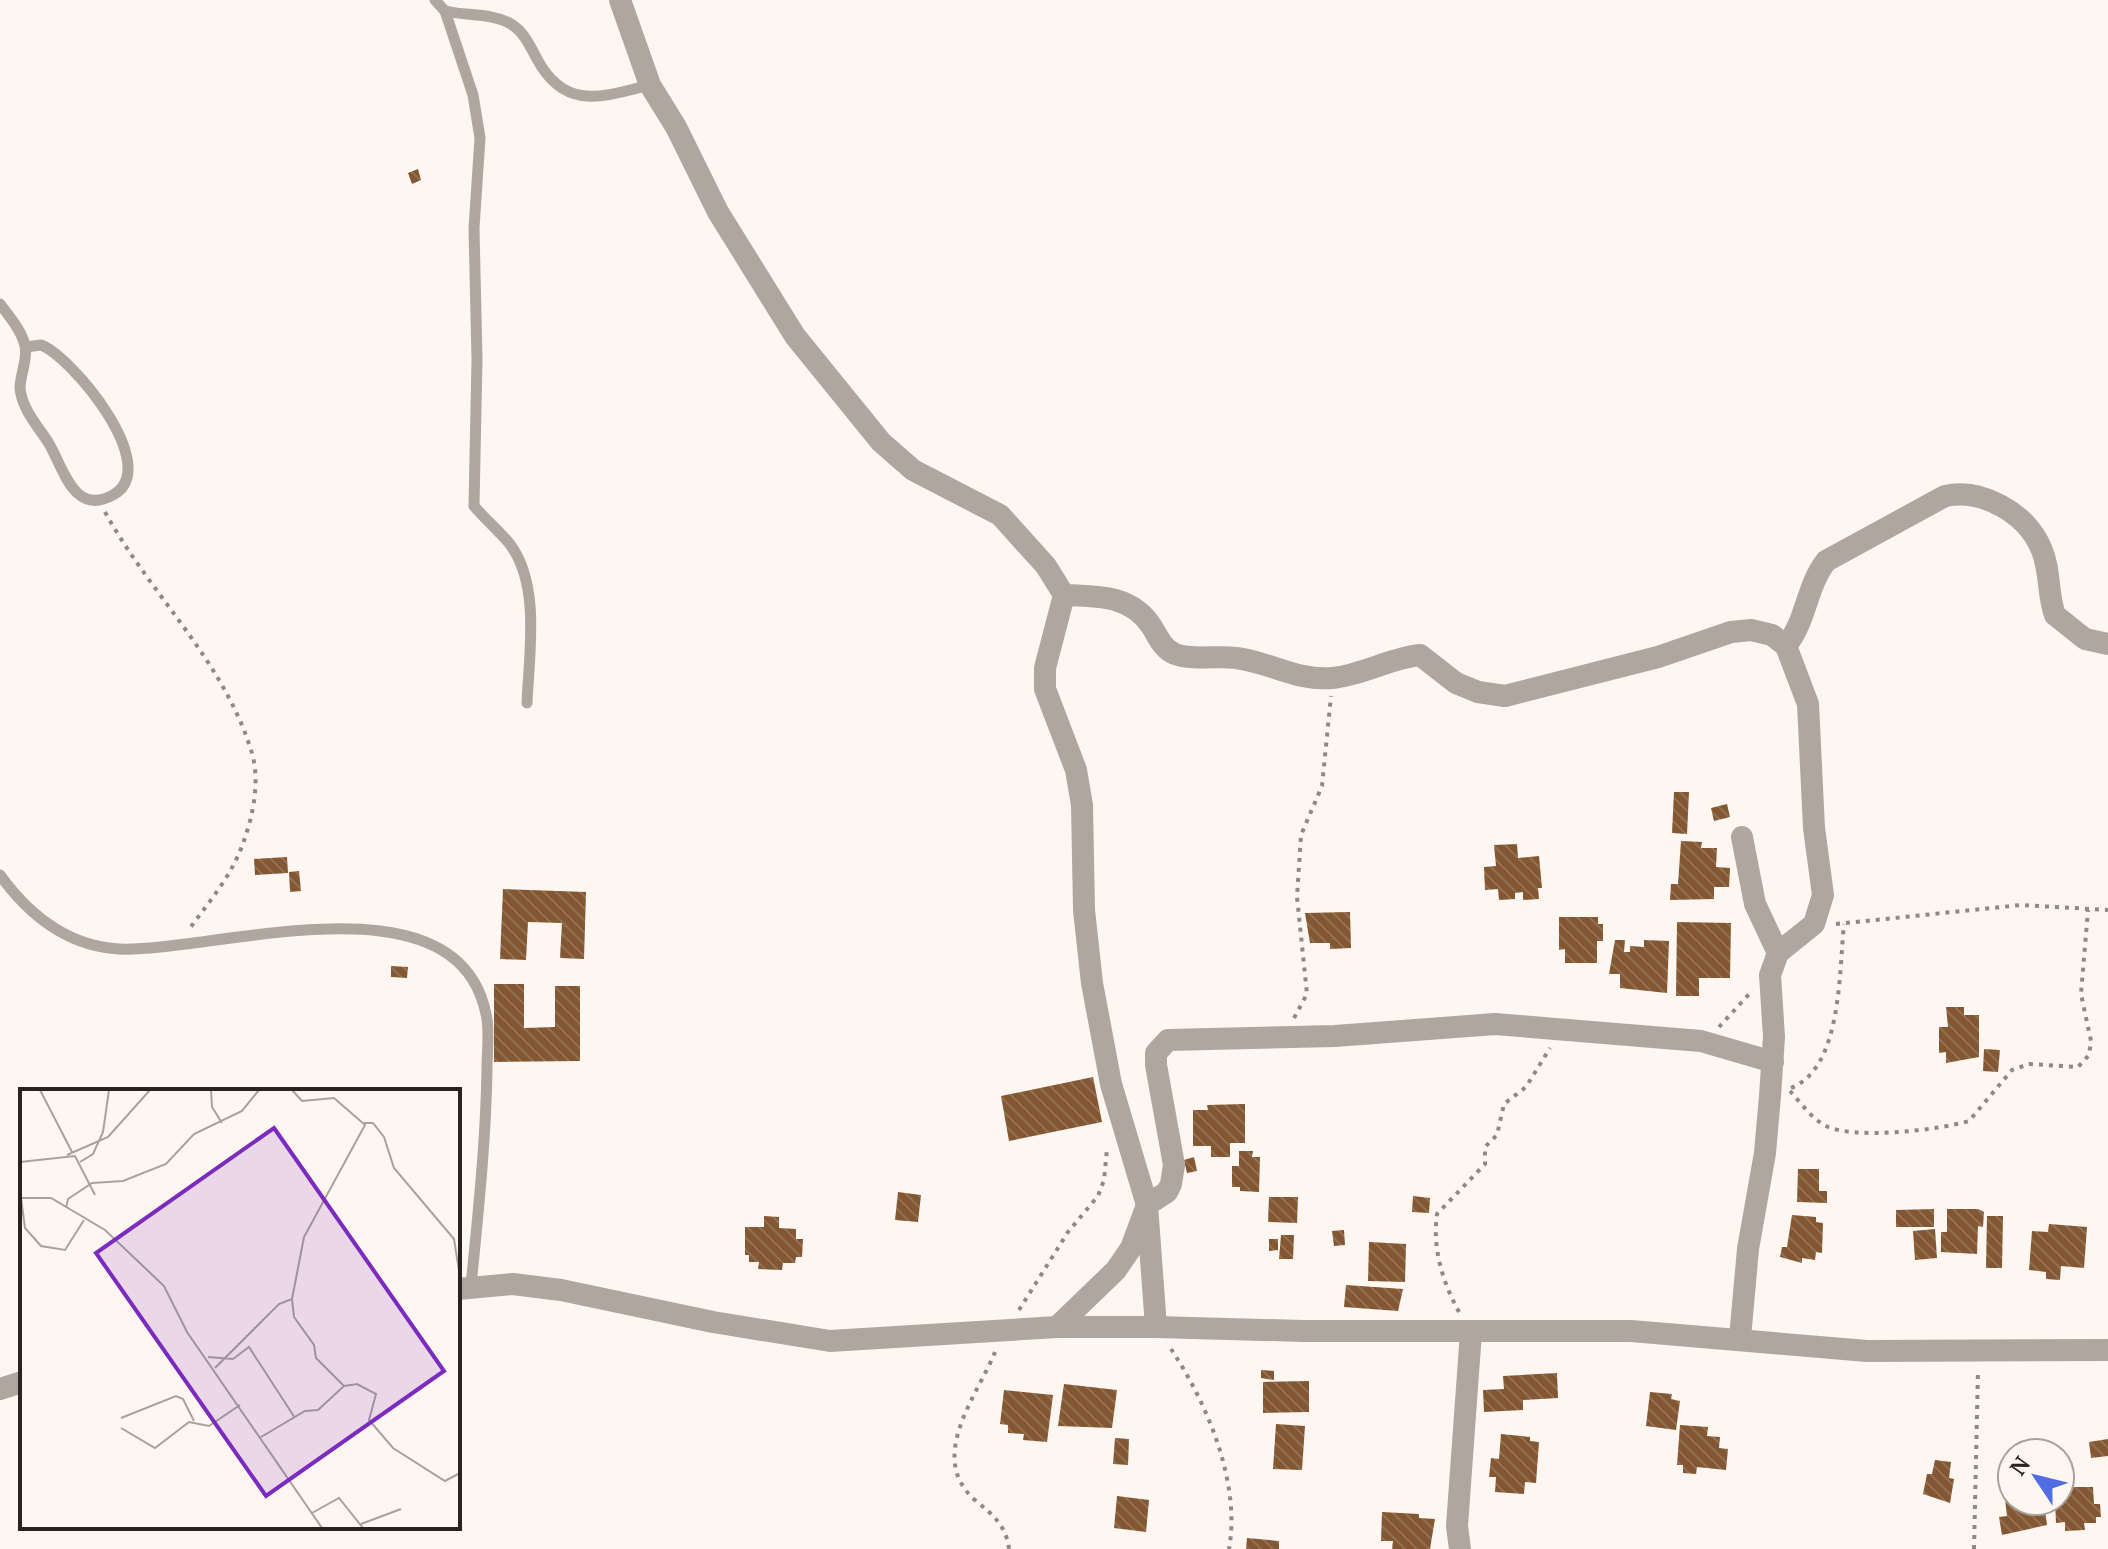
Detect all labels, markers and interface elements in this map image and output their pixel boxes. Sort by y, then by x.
inset map [20,1089,460,1529]
north arrow [1996,1437,2076,1517]
text: N [2003,1450,2036,1480]

